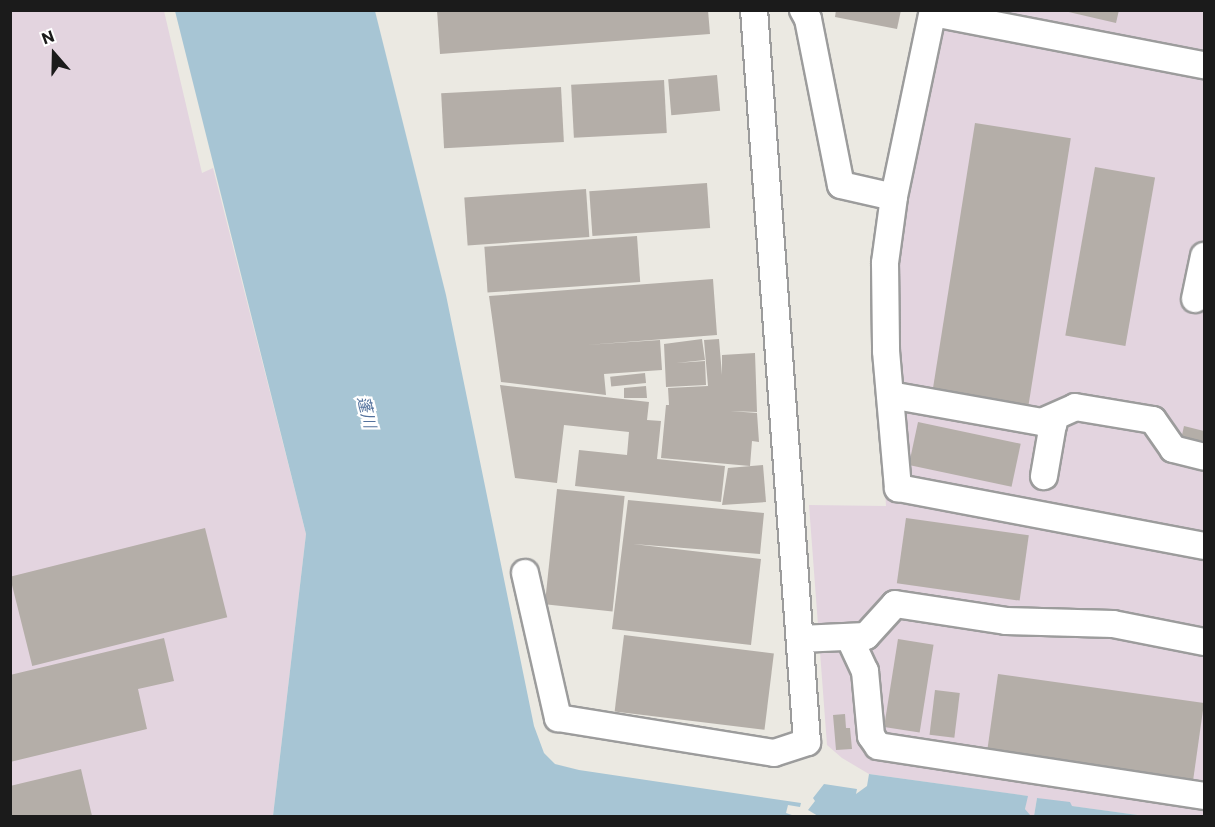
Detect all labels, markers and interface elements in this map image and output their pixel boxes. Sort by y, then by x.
north arrow [24,24,84,84]
text: N [39,26,57,48]
water label: 蓬川 [354,394,380,430]

